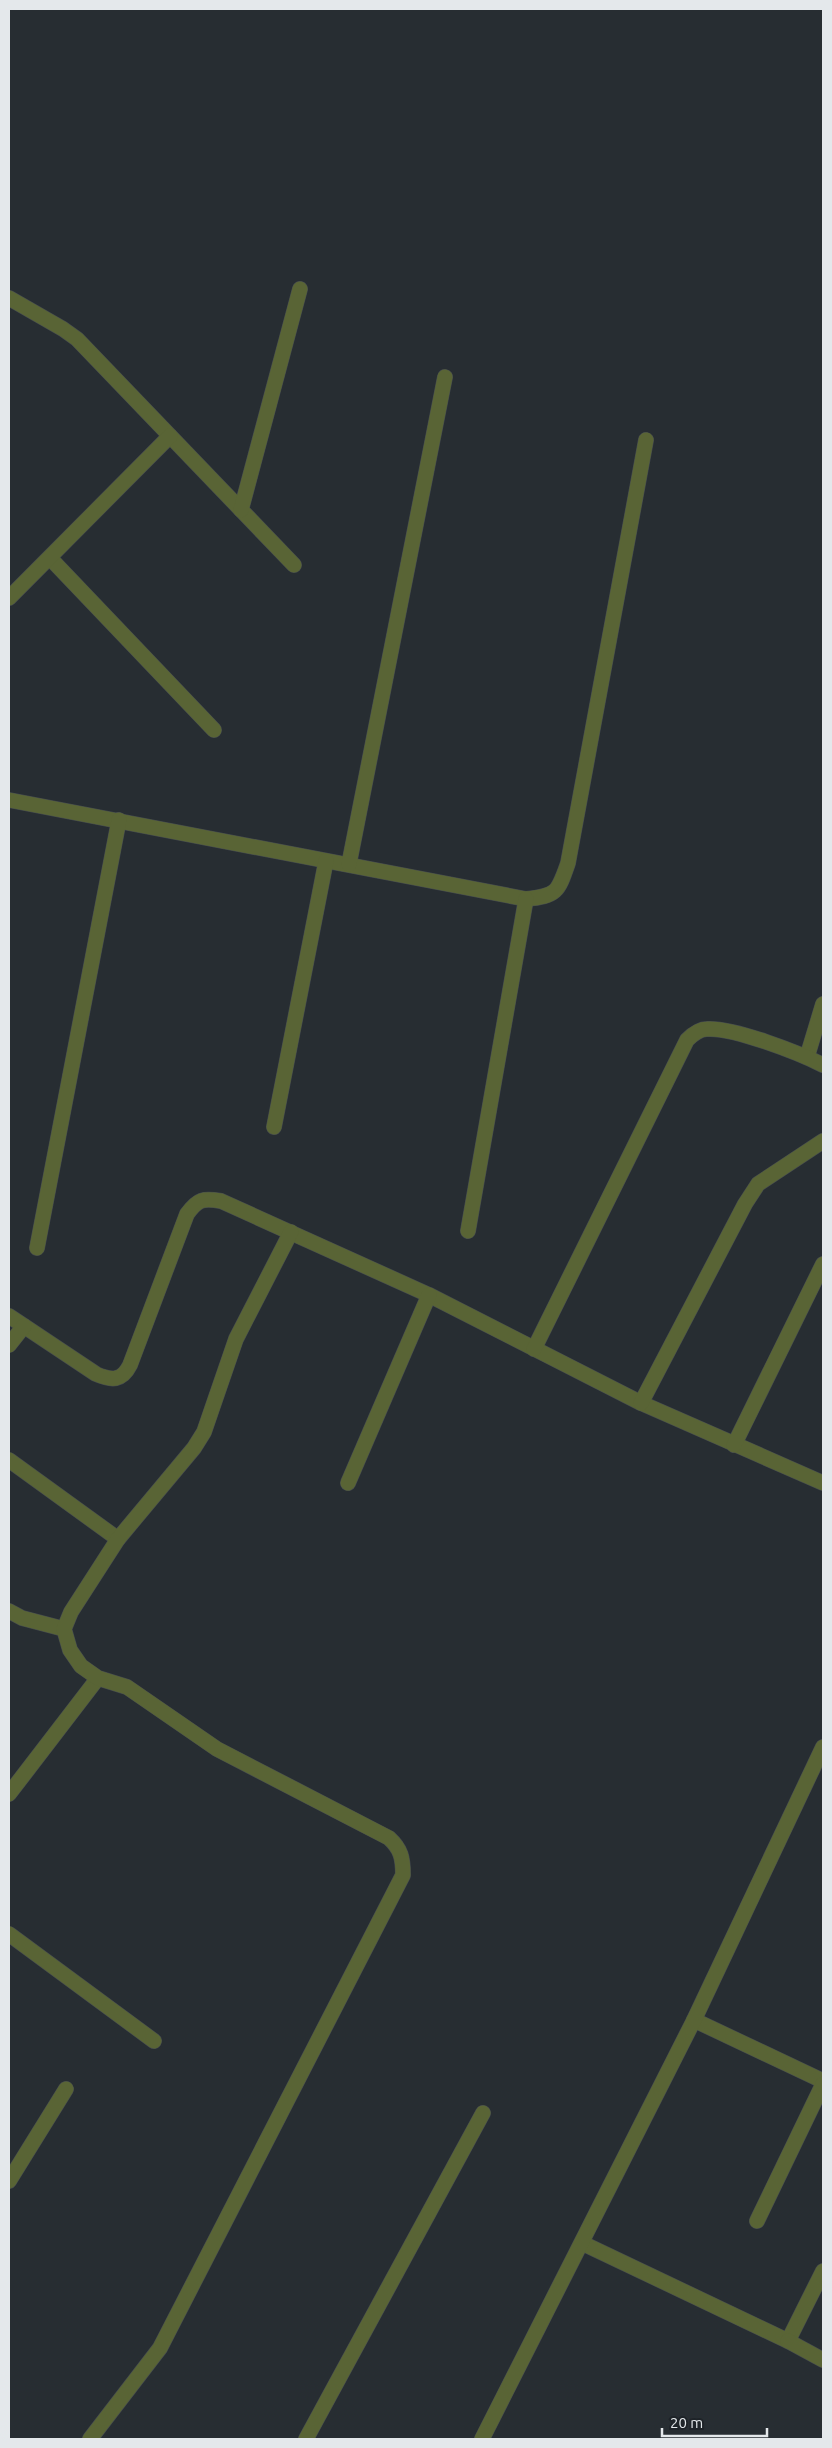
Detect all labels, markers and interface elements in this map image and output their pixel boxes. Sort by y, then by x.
scale bar [662,2406,767,2438]
text: 20 m [670,2414,703,2431]

